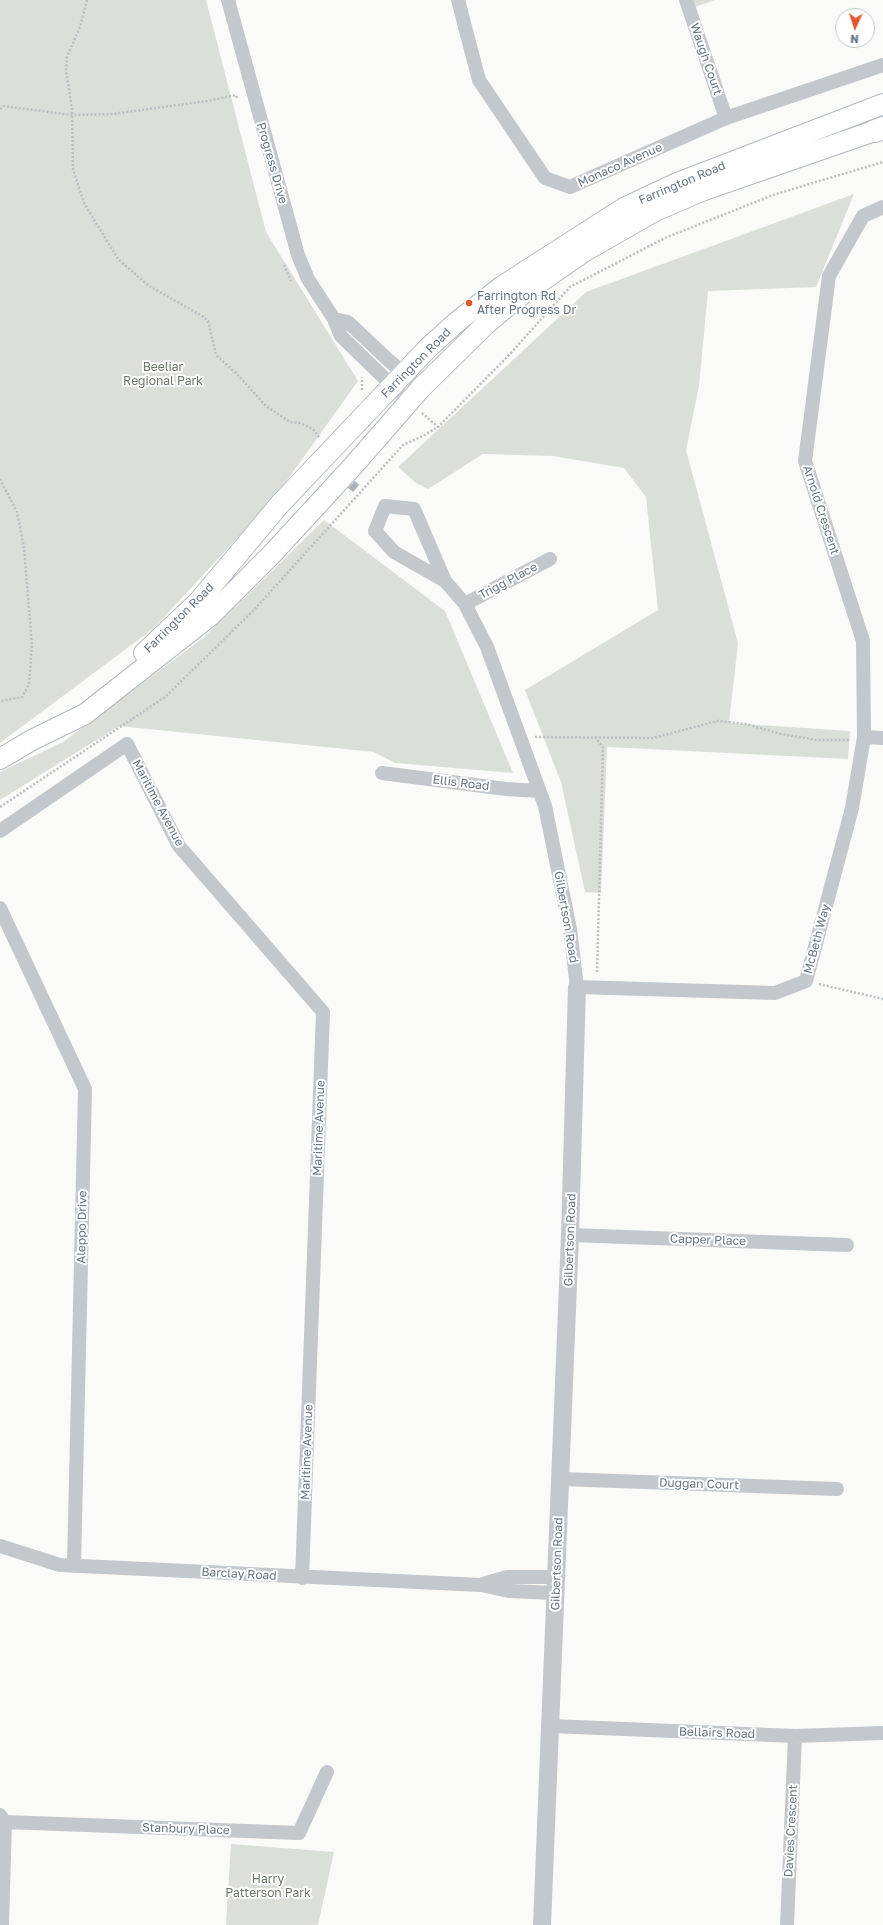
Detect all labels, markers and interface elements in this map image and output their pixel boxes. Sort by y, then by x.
north arrow [835,8,875,48]
street label: Waugh Court [687,21,725,97]
text: N [850,33,859,46]
street label: Progress Drive [254,121,290,205]
street label: Monaco Avenue [576,140,664,190]
street label: Farrington Road [636,158,728,208]
place label: Farrington Rd After Progress Dr [477,289,576,317]
marker: Farrington Rd After Progress Dr [464,298,474,308]
street label: Farrington Road [378,325,454,401]
park label: Beeliar Regional Park [123,360,203,388]
street label: Arnold Crescent [800,464,842,556]
street label: Trigg Place [476,560,540,602]
street label: Farrington Road [141,580,217,656]
street label: Maritime Avenue [129,757,187,849]
street label: Ellis Road [432,772,490,794]
street label: Gilbertson Road [551,870,581,964]
street label: McBeth Way [801,903,833,975]
street label: Maritime Avenue [310,1080,328,1176]
street label: Aleppo Drive [74,1190,90,1264]
street label: Gilbertson Road [561,1193,579,1287]
street label: Capper Place [670,1231,746,1249]
street label: Maritime Avenue [298,1404,316,1500]
street label: Duggan Court [659,1475,739,1493]
street label: Gilbertson Road [548,1517,566,1611]
street label: Barclay Road [201,1565,277,1583]
street label: Bellairs Road [679,1724,755,1742]
street label: Davies Crescent [781,1784,801,1878]
street label: Stanbury Place [142,1820,230,1838]
park label: Harry Patterson Park [225,1872,311,1900]

